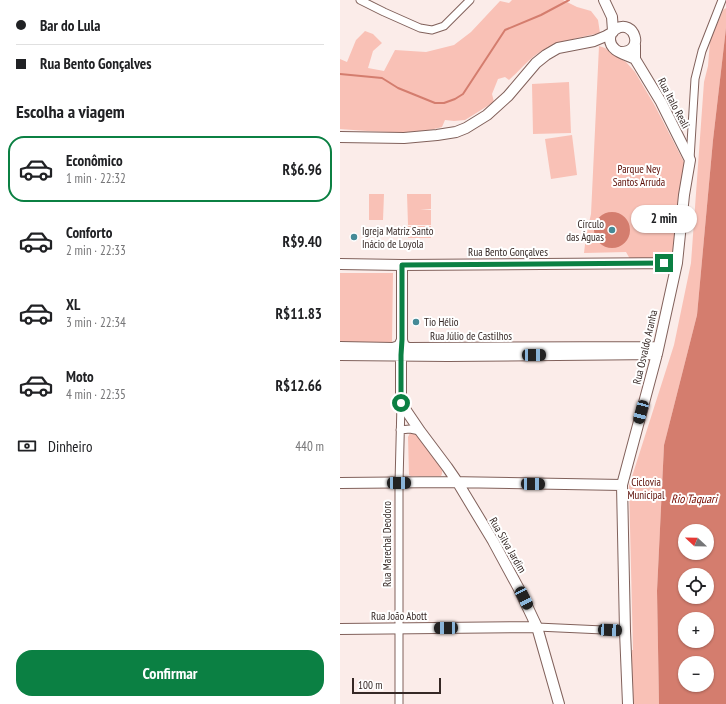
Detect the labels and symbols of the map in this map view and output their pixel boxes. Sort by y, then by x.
street label: Rua Italo Reali [655,75,693,131]
park label: Parque Ney Santos Arruda [613,162,665,189]
callout: 2 min [631,205,697,233]
place label: Círculo das Águas [566,217,604,244]
place label: Igreja Matriz Santo Inácio de Loyola [362,224,434,251]
marker: Círculo das Águas [607,225,617,235]
marker: Igreja Matriz Santo Inácio de Loyola [349,232,359,242]
street label: Rua Bento Gonçalves [468,245,548,259]
route end [655,254,673,272]
street label: Rua Osvaldo Aranha [630,308,660,386]
place label: Tio Hélio [424,315,459,329]
marker: Tio Hélio [411,317,421,327]
street label: Rua Júlio de Castilhos [430,329,512,343]
car [522,349,546,361]
route start [392,394,410,412]
car [632,399,650,425]
park label: Ciclovia Municipal [627,475,665,502]
car [387,477,411,489]
car [521,478,545,490]
water label: Rio Taquari [671,491,718,506]
street label: Rua Marechal Deodoro [380,501,394,587]
street label: Rua Silva Jardim [486,515,530,575]
north arrow [678,524,714,560]
car [513,585,535,611]
street label: Rua João Abott [371,609,427,623]
car [434,622,458,634]
car [598,623,622,637]
scale bar [352,676,441,695]

